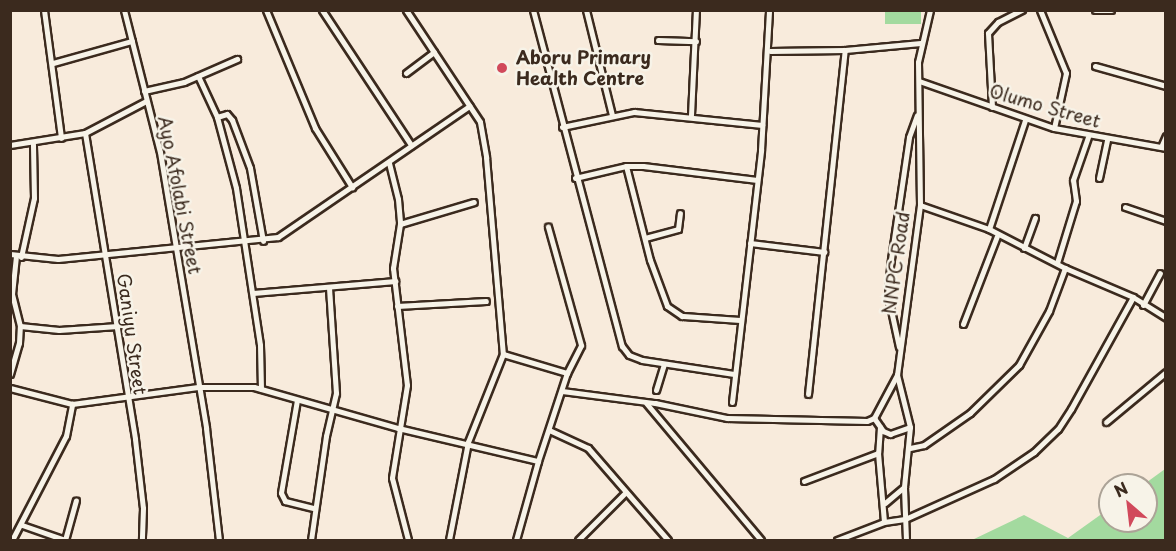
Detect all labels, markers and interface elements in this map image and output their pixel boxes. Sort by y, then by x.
place label: Aboru Primary Health Centre [516,47,651,90]
marker: Aboru Primary Health Centre [493,59,511,77]
street label: Olumo Street [987,80,1103,132]
street label: Ayo Afolabi Street [154,113,206,277]
street label: NNPC Road [878,210,914,316]
street label: Ganiyu Street [113,272,151,396]
north arrow [1098,473,1158,533]
text: N [1109,475,1132,502]

